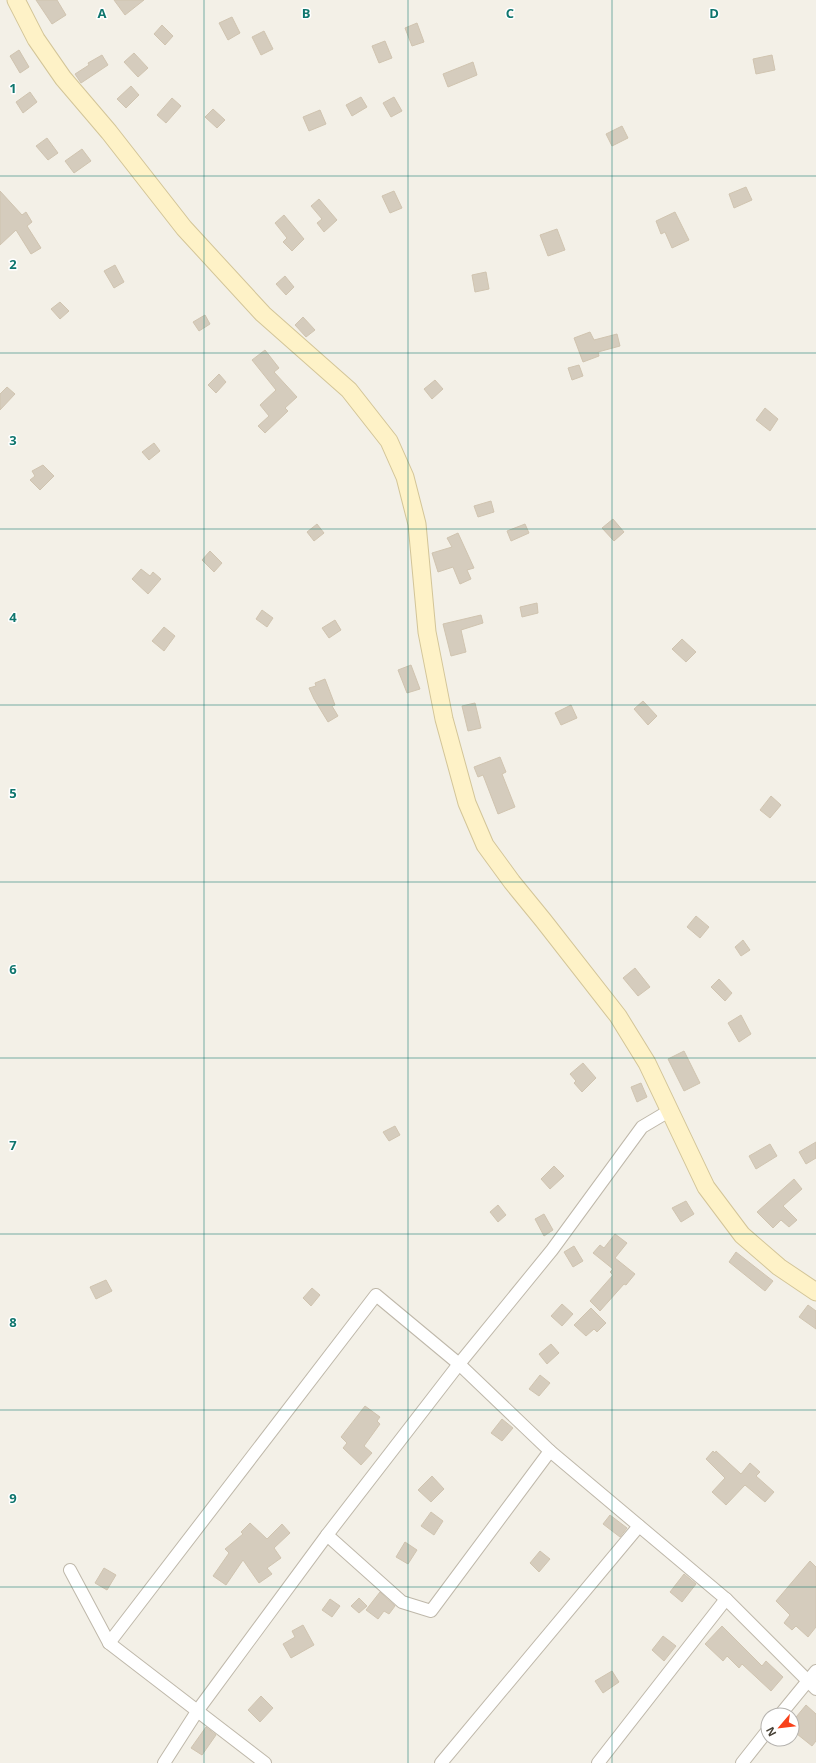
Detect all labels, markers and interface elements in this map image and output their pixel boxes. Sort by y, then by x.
text: A [98,4,107,22]
text: B [302,4,311,22]
text: C [506,4,514,22]
text: D [709,4,719,22]
text: 1 [9,79,17,97]
text: 2 [9,255,17,273]
text: 3 [9,431,17,449]
text: 4 [9,608,17,626]
text: 5 [9,784,17,802]
text: 6 [9,960,17,978]
text: 7 [9,1136,17,1154]
text: 8 [9,1313,17,1331]
text: 9 [9,1489,17,1507]
north arrow [760,1707,800,1747]
text: N [762,1724,779,1739]

